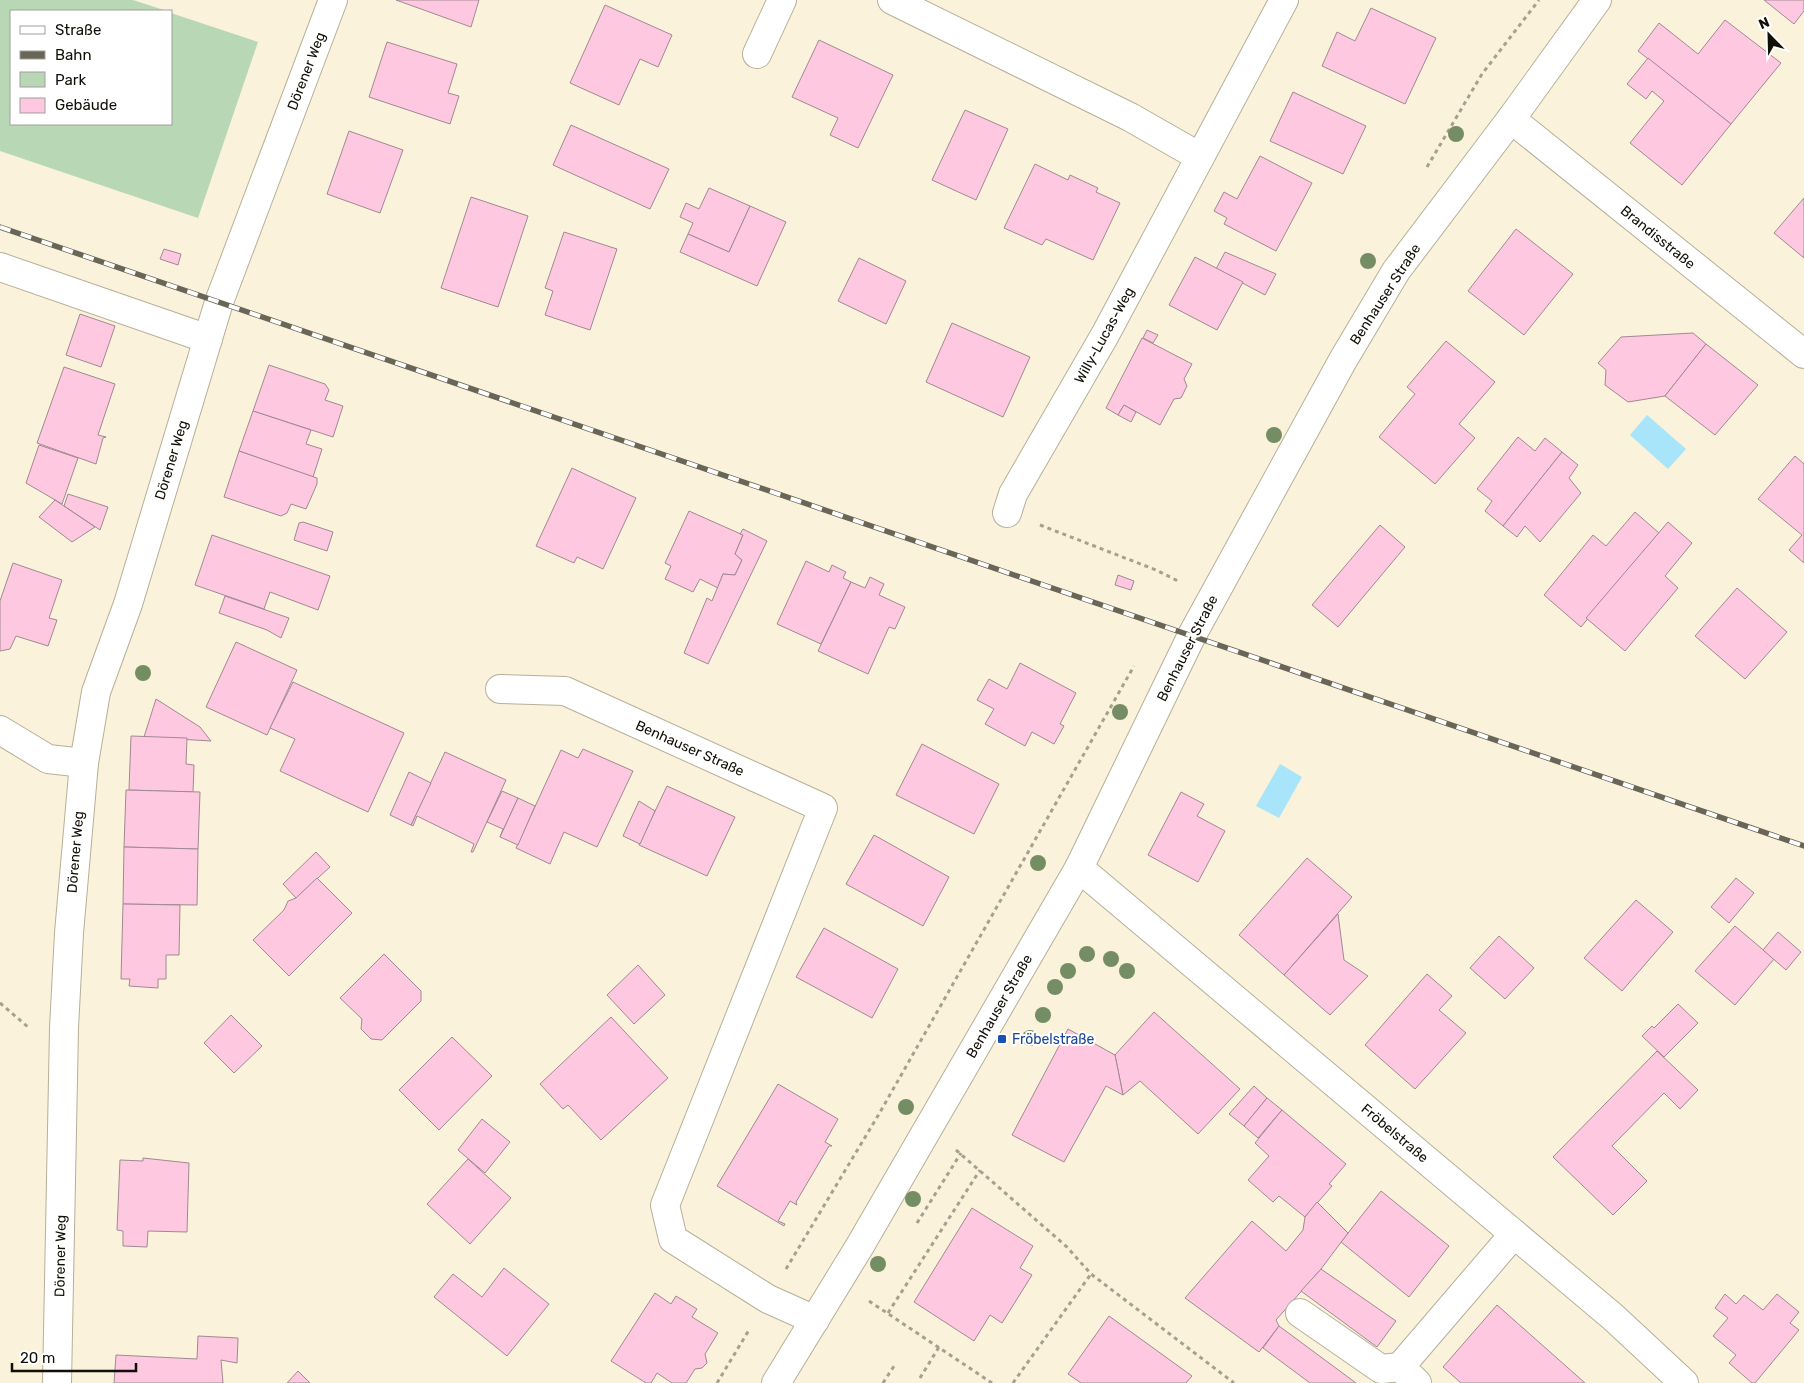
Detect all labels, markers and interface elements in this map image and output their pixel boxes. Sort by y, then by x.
legend [10,10,172,125]
north arrow [1744,10,1794,60]
text: N [1756,14,1772,33]
text: Straße [55,21,101,39]
street label: Dörener Weg [284,30,329,113]
text: Bahn [55,46,92,64]
text: Park [55,71,86,89]
text: Gebäude [55,96,117,114]
street label: Brandisstraße [1617,202,1699,273]
street label: Benhauser Straße [1346,240,1424,348]
street label: Willy-Lucas-Weg [1071,284,1138,386]
street label: Dörener Weg [151,418,192,502]
street label: Benhauser Straße [1153,592,1222,704]
street label: Benhauser Straße [633,717,747,780]
street label: Dörener Weg [63,810,88,894]
street label: Benhauser Straße [963,951,1036,1061]
place label: Fröbelstraße [1012,1031,1095,1048]
marker: Fröbelstraße [996,1033,1008,1045]
street label: Fröbelstraße [1358,1100,1432,1166]
street label: Dörener Weg [51,1215,70,1297]
scale bar [12,1340,136,1372]
text: 20 m [20,1349,55,1367]

